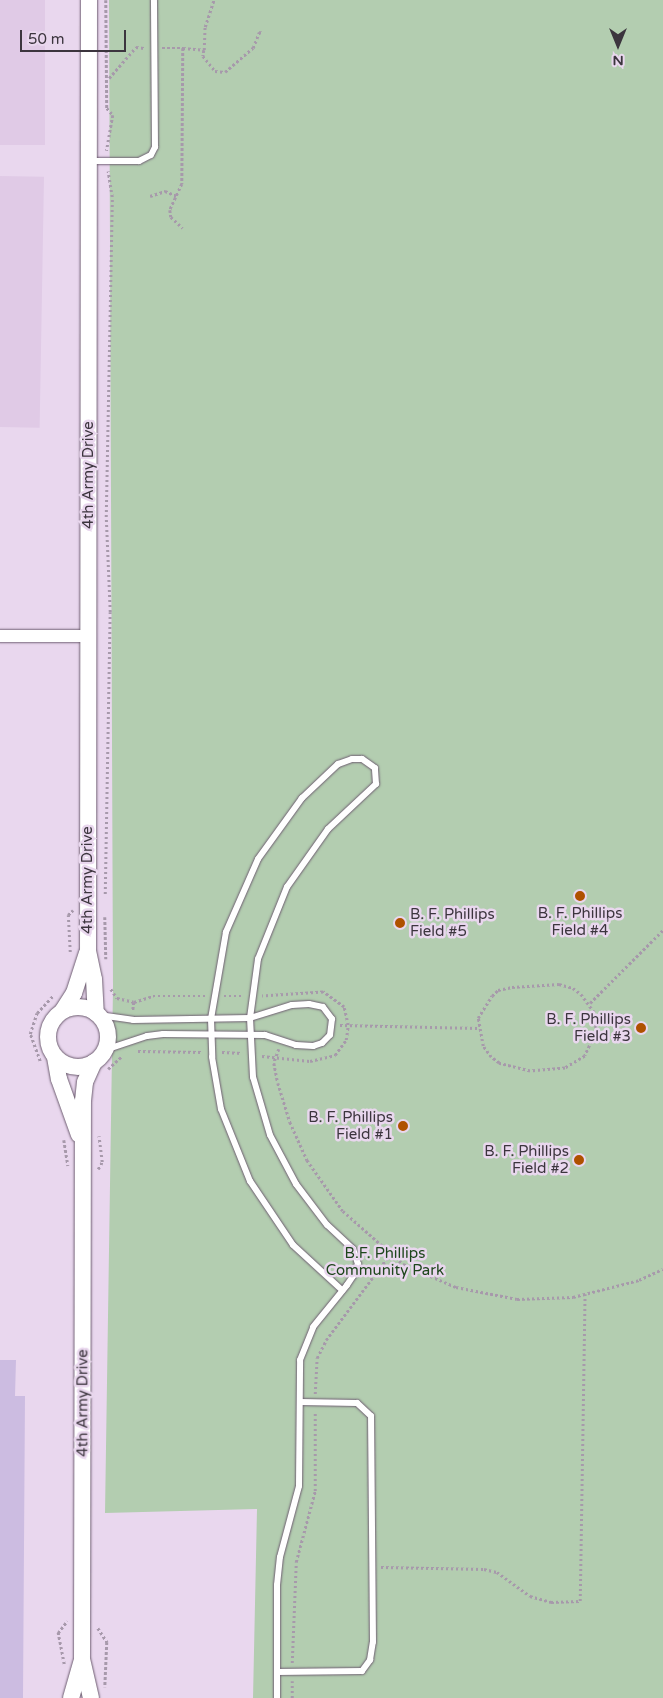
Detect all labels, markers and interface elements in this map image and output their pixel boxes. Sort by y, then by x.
scale bar [22,20,129,52]
north arrow [593,20,643,70]
text: 50 m [28,30,65,48]
text: N [612,52,624,69]
street label: 4th Army Drive [80,421,98,529]
street label: 4th Army Drive [79,826,97,934]
marker: B. F. Phillips Field #4 [574,890,586,902]
place label: B. F. Phillips Field #4 [538,904,622,939]
place label: B. F. Phillips Field #5 [410,905,495,940]
marker: B. F. Phillips Field #5 [394,917,406,929]
place label: B. F. Phillips Field #3 [546,1010,631,1045]
marker: B. F. Phillips Field #3 [635,1022,647,1034]
place label: B. F. Phillips Field #1 [308,1108,393,1143]
marker: B. F. Phillips Field #1 [397,1120,409,1132]
place label: B. F. Phillips Field #2 [484,1142,569,1177]
marker: B. F. Phillips Field #2 [573,1154,585,1166]
park label: B.F. Phillips Community Park [326,1244,444,1279]
street label: 4th Army Drive [74,1349,92,1457]

